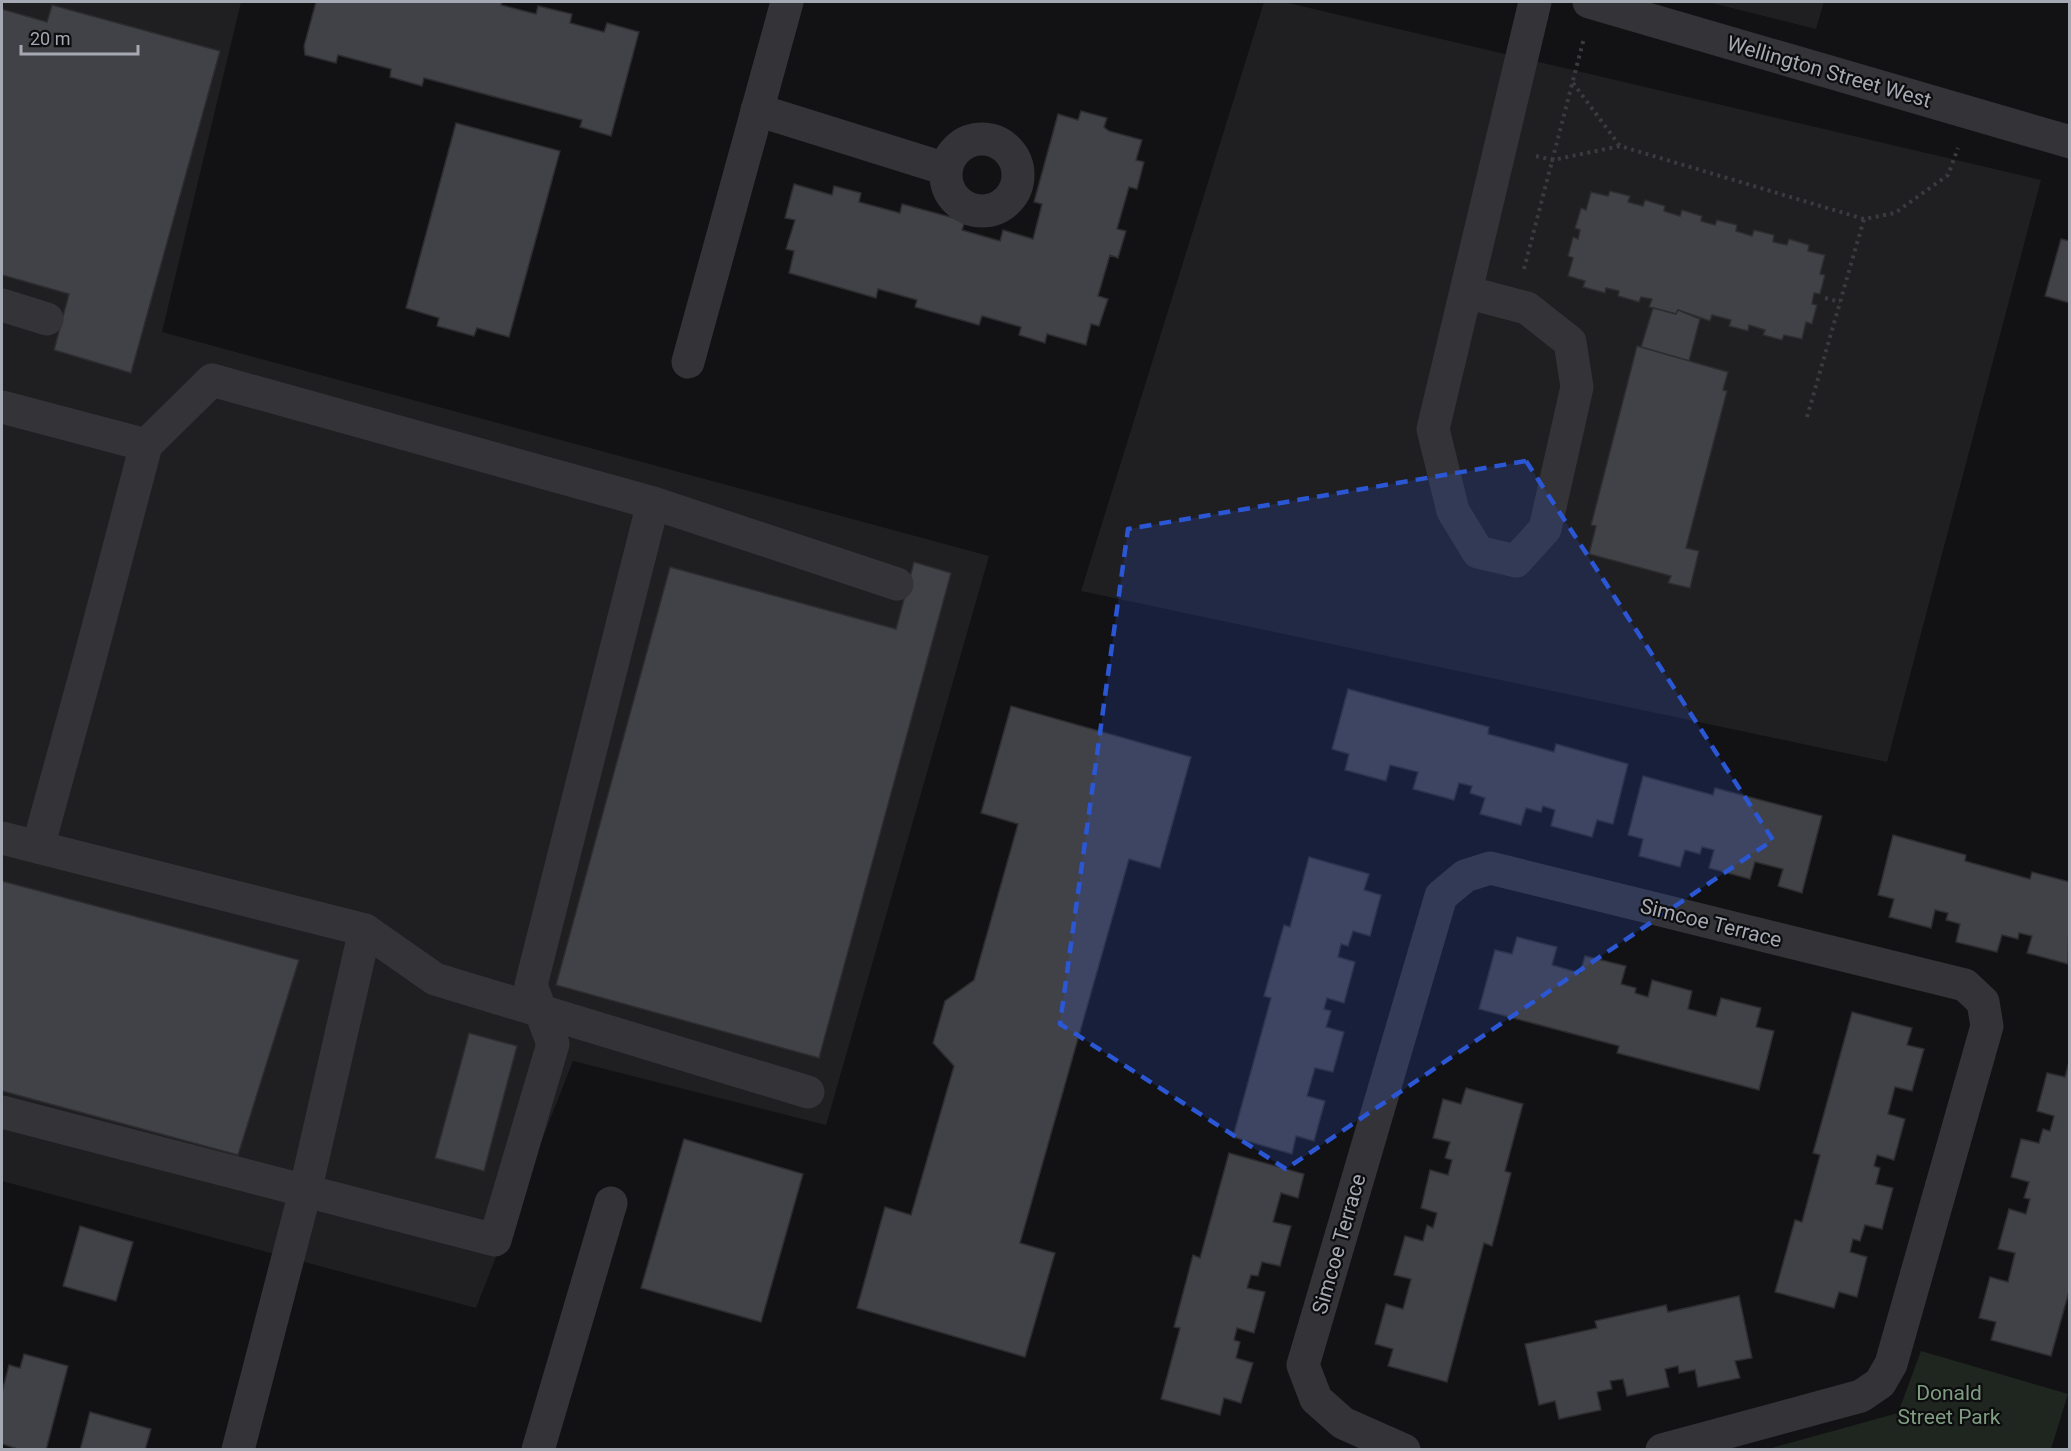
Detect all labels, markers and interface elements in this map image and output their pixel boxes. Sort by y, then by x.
scale bar [21,18,138,56]
text: 20 m [30,28,70,49]
street label: Wellington Street West [1724,31,1934,113]
street label: Simcoe Terrace [1638,894,1784,952]
street label: Simcoe Terrace [1307,1171,1371,1317]
park label: Donald Street Park [1898,1381,2001,1429]

